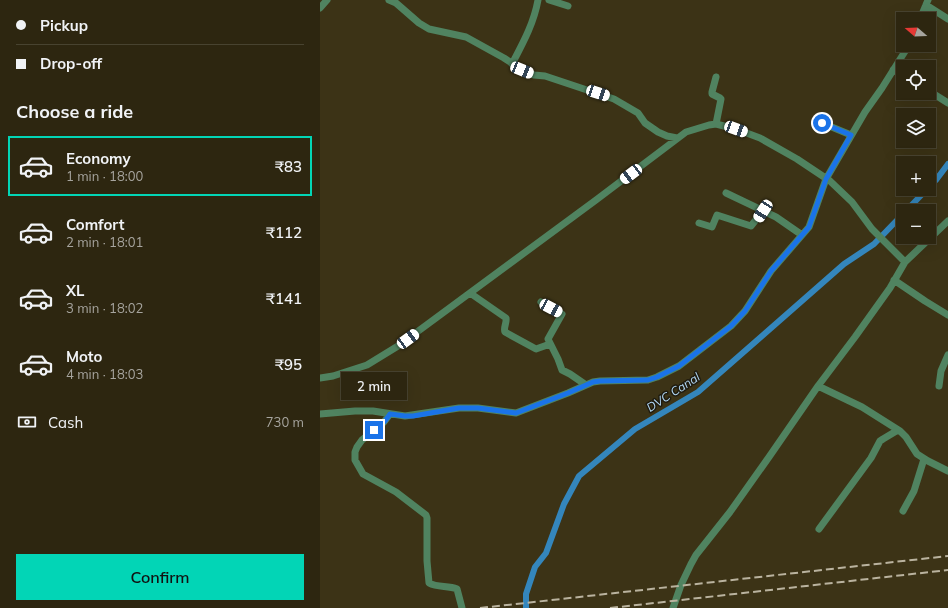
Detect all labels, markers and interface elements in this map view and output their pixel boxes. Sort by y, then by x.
north arrow [896,12,936,52]
map controls [896,12,936,244]
text: Pickup [40,16,88,35]
text: Drop-off [40,54,102,73]
car [509,60,535,80]
button: locate [896,60,936,100]
car [585,84,611,102]
text: Choose a ride [16,100,133,123]
button: layers [896,108,936,148]
route start [813,114,831,132]
car [723,119,749,139]
icon: car [18,148,54,184]
text: Economy [66,149,131,168]
button: + [896,156,936,196]
text: ₹83 [275,157,302,176]
car [618,162,644,186]
text: 1 min · 18:00 [66,168,143,184]
car [751,198,775,224]
button: − [896,204,936,244]
icon: car [18,214,54,250]
text: Comfort [66,215,124,234]
text: ₹112 [266,223,302,242]
text: 2 min · 18:01 [66,234,143,250]
icon: car [18,280,54,316]
text: XL [66,281,84,300]
text: ₹141 [266,289,302,308]
car [538,297,564,319]
text: 3 min · 18:02 [66,300,143,316]
car [395,327,421,351]
icon: car [18,346,54,382]
text: Moto [66,347,102,366]
text: ₹95 [275,355,302,374]
text: 4 min · 18:03 [66,366,143,382]
water label: DVC Canal [644,369,703,415]
callout: 2 min [341,372,407,400]
text: 2 min [357,378,391,394]
icon: cash [16,411,38,433]
text: Cash [48,413,83,432]
text: 730 m [266,414,304,430]
route end [365,421,383,439]
button: Confirm [16,554,304,600]

